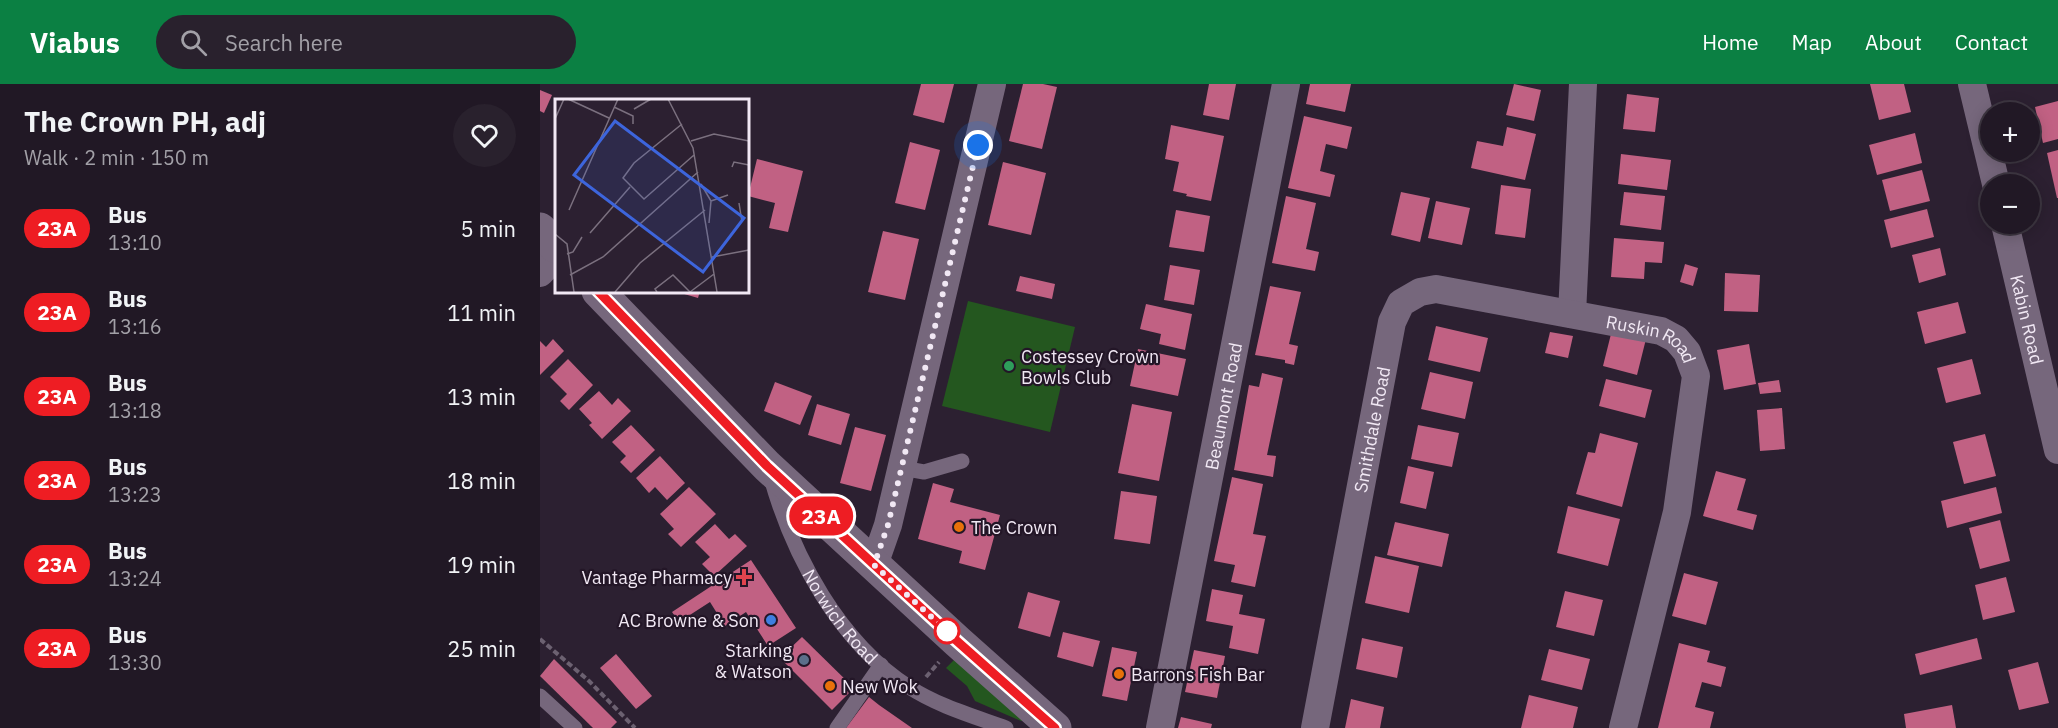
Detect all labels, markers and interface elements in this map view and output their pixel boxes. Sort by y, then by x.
search box [156,15,576,69]
text: Viabus [30,24,120,61]
icon: search [177,26,210,59]
text: Search here [225,28,343,57]
text: Home [1702,28,1759,56]
text: Map [1792,28,1832,56]
text: About [1865,28,1922,56]
text: Contact [1955,28,2028,56]
inset map [555,99,748,292]
map controls [1980,102,2040,234]
button: + [1980,102,2040,162]
text: The Crown PH, adj [24,103,266,140]
button: heart [453,104,516,167]
your location [963,130,993,160]
text: Walk · 2 min · 150 m [24,144,209,171]
button: − [1980,174,2040,234]
text: Bus [108,200,147,229]
text: 23A [37,214,77,242]
text: 5 min [460,214,516,243]
text: 13:10 [108,229,162,256]
street label: Kabin Road [2006,272,2049,367]
text: Bus [108,284,147,313]
text: 23A [37,298,77,326]
text: 11 min [447,298,516,327]
street label: Ruskin Road [1604,309,1702,366]
text: 13:16 [108,313,162,340]
street label: Beaumont Road [1199,340,1247,472]
place label: Costessey Crown Bowls Club [1021,345,1159,389]
marker: Costessey Crown Bowls Club [1002,359,1016,373]
street label: Smithdale Road [1348,364,1395,494]
text: Bus [108,368,147,397]
text: 23A [37,382,77,410]
text: 13 min [447,382,516,411]
text: 13:18 [108,397,162,424]
text: Bus [108,452,147,481]
text: 23A [37,466,77,494]
text: 18 min [447,466,516,495]
text: 13:23 [108,481,162,508]
line badge: 23A [786,496,856,536]
text: 23A [801,502,841,530]
place label: The Crown [971,516,1057,539]
marker: The Crown [952,520,966,534]
text: Bus [108,536,147,565]
text: 23A [37,550,77,578]
text: 19 min [447,550,516,579]
text: 13:24 [108,565,162,592]
street label: Norwich Road [798,565,883,669]
place label: Vantage Pharmacy [582,566,732,589]
marker: Vantage Pharmacy [737,570,751,584]
place label: AC Browne & Son [618,609,759,632]
marker: AC Browne & Son [764,613,778,627]
unlabelled marker [934,618,960,644]
text: Bus [108,620,147,649]
text: 23A [37,634,77,662]
text: 25 min [447,634,516,663]
place label: Starking & Watson [714,639,792,683]
text: 13:30 [108,649,162,676]
marker: Starking & Watson [797,653,811,667]
place label: Barrons Fish Bar [1131,663,1265,686]
marker: Barrons Fish Bar [1112,667,1126,681]
place label: New Wok [842,675,918,698]
marker: New Wok [823,679,837,693]

